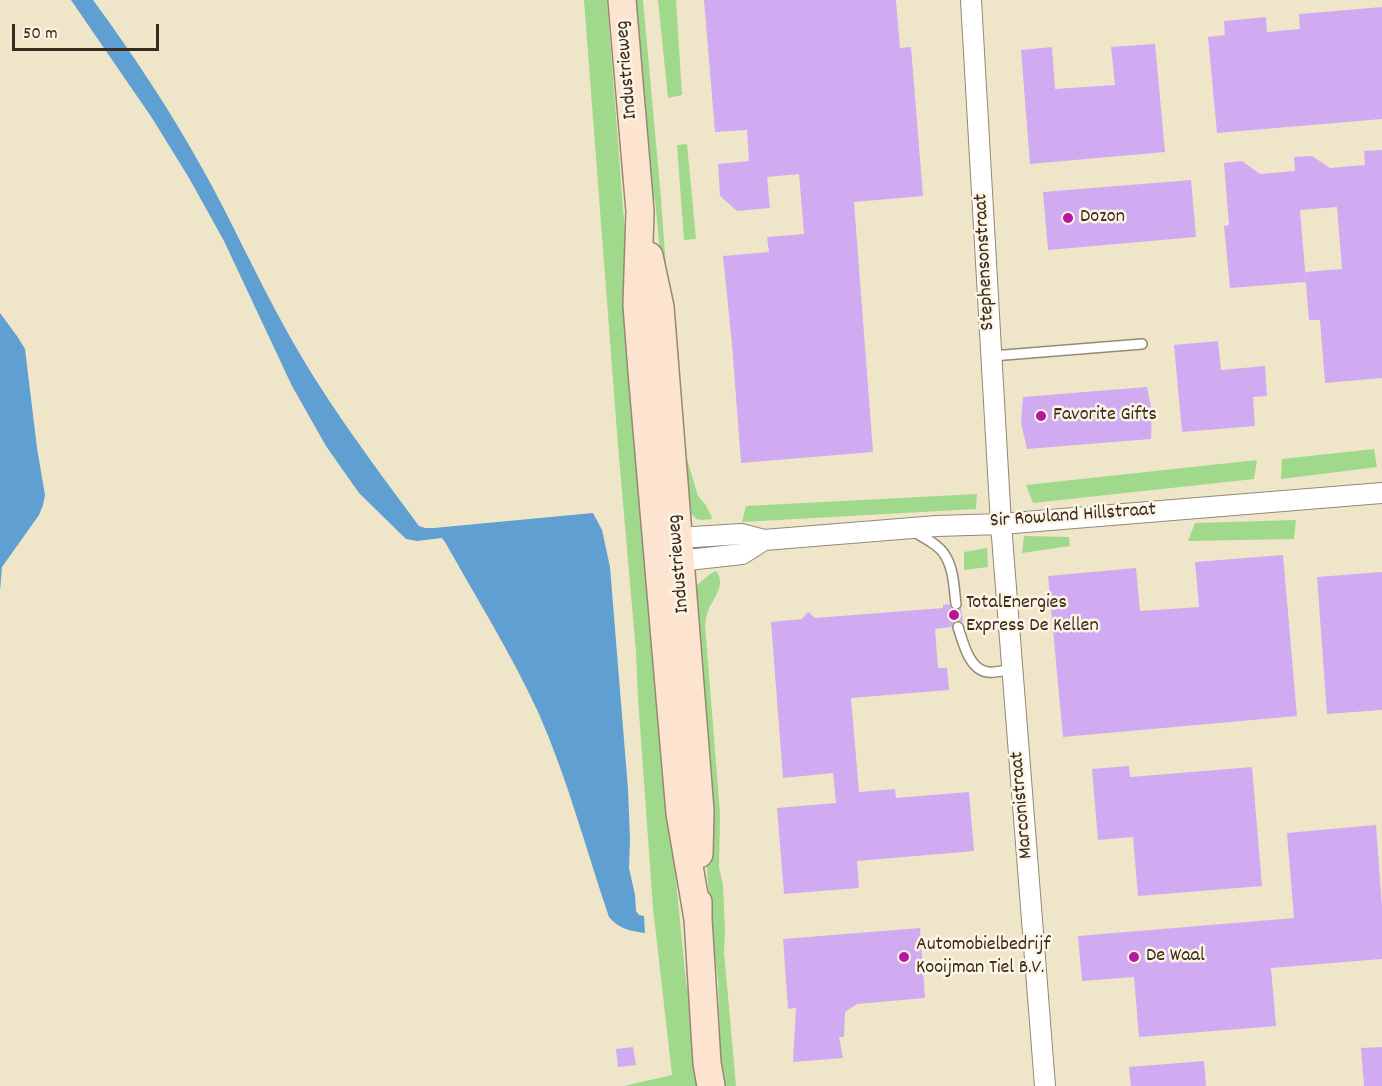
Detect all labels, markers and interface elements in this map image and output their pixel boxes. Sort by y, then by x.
scale bar [15,12,162,50]
street label: Industrieweg [612,19,644,121]
text: 50 m [23,22,58,47]
street label: Stephensonstraat [970,193,1002,331]
place label: Dozon [1080,206,1125,230]
marker: Dozon [1061,211,1075,225]
place label: Favorite Gifts [1053,404,1157,428]
marker: Favorite Gifts [1034,409,1048,423]
street label: Sir Rowland Hillstraat [989,499,1157,535]
street label: Industrieweg [664,513,696,615]
place label: TotalEnergies Express De Kellen [966,592,1099,639]
marker: TotalEnergies Express De Kellen [947,608,961,622]
street label: Marconistraat [1006,750,1040,860]
place label: Automobielbedrijf Kooijman Tiel B.V. [916,934,1051,981]
place label: De Waal [1146,945,1205,969]
marker: Automobielbedrijf Kooijman Tiel B.V. [897,950,911,964]
marker: De Waal [1127,950,1141,964]

